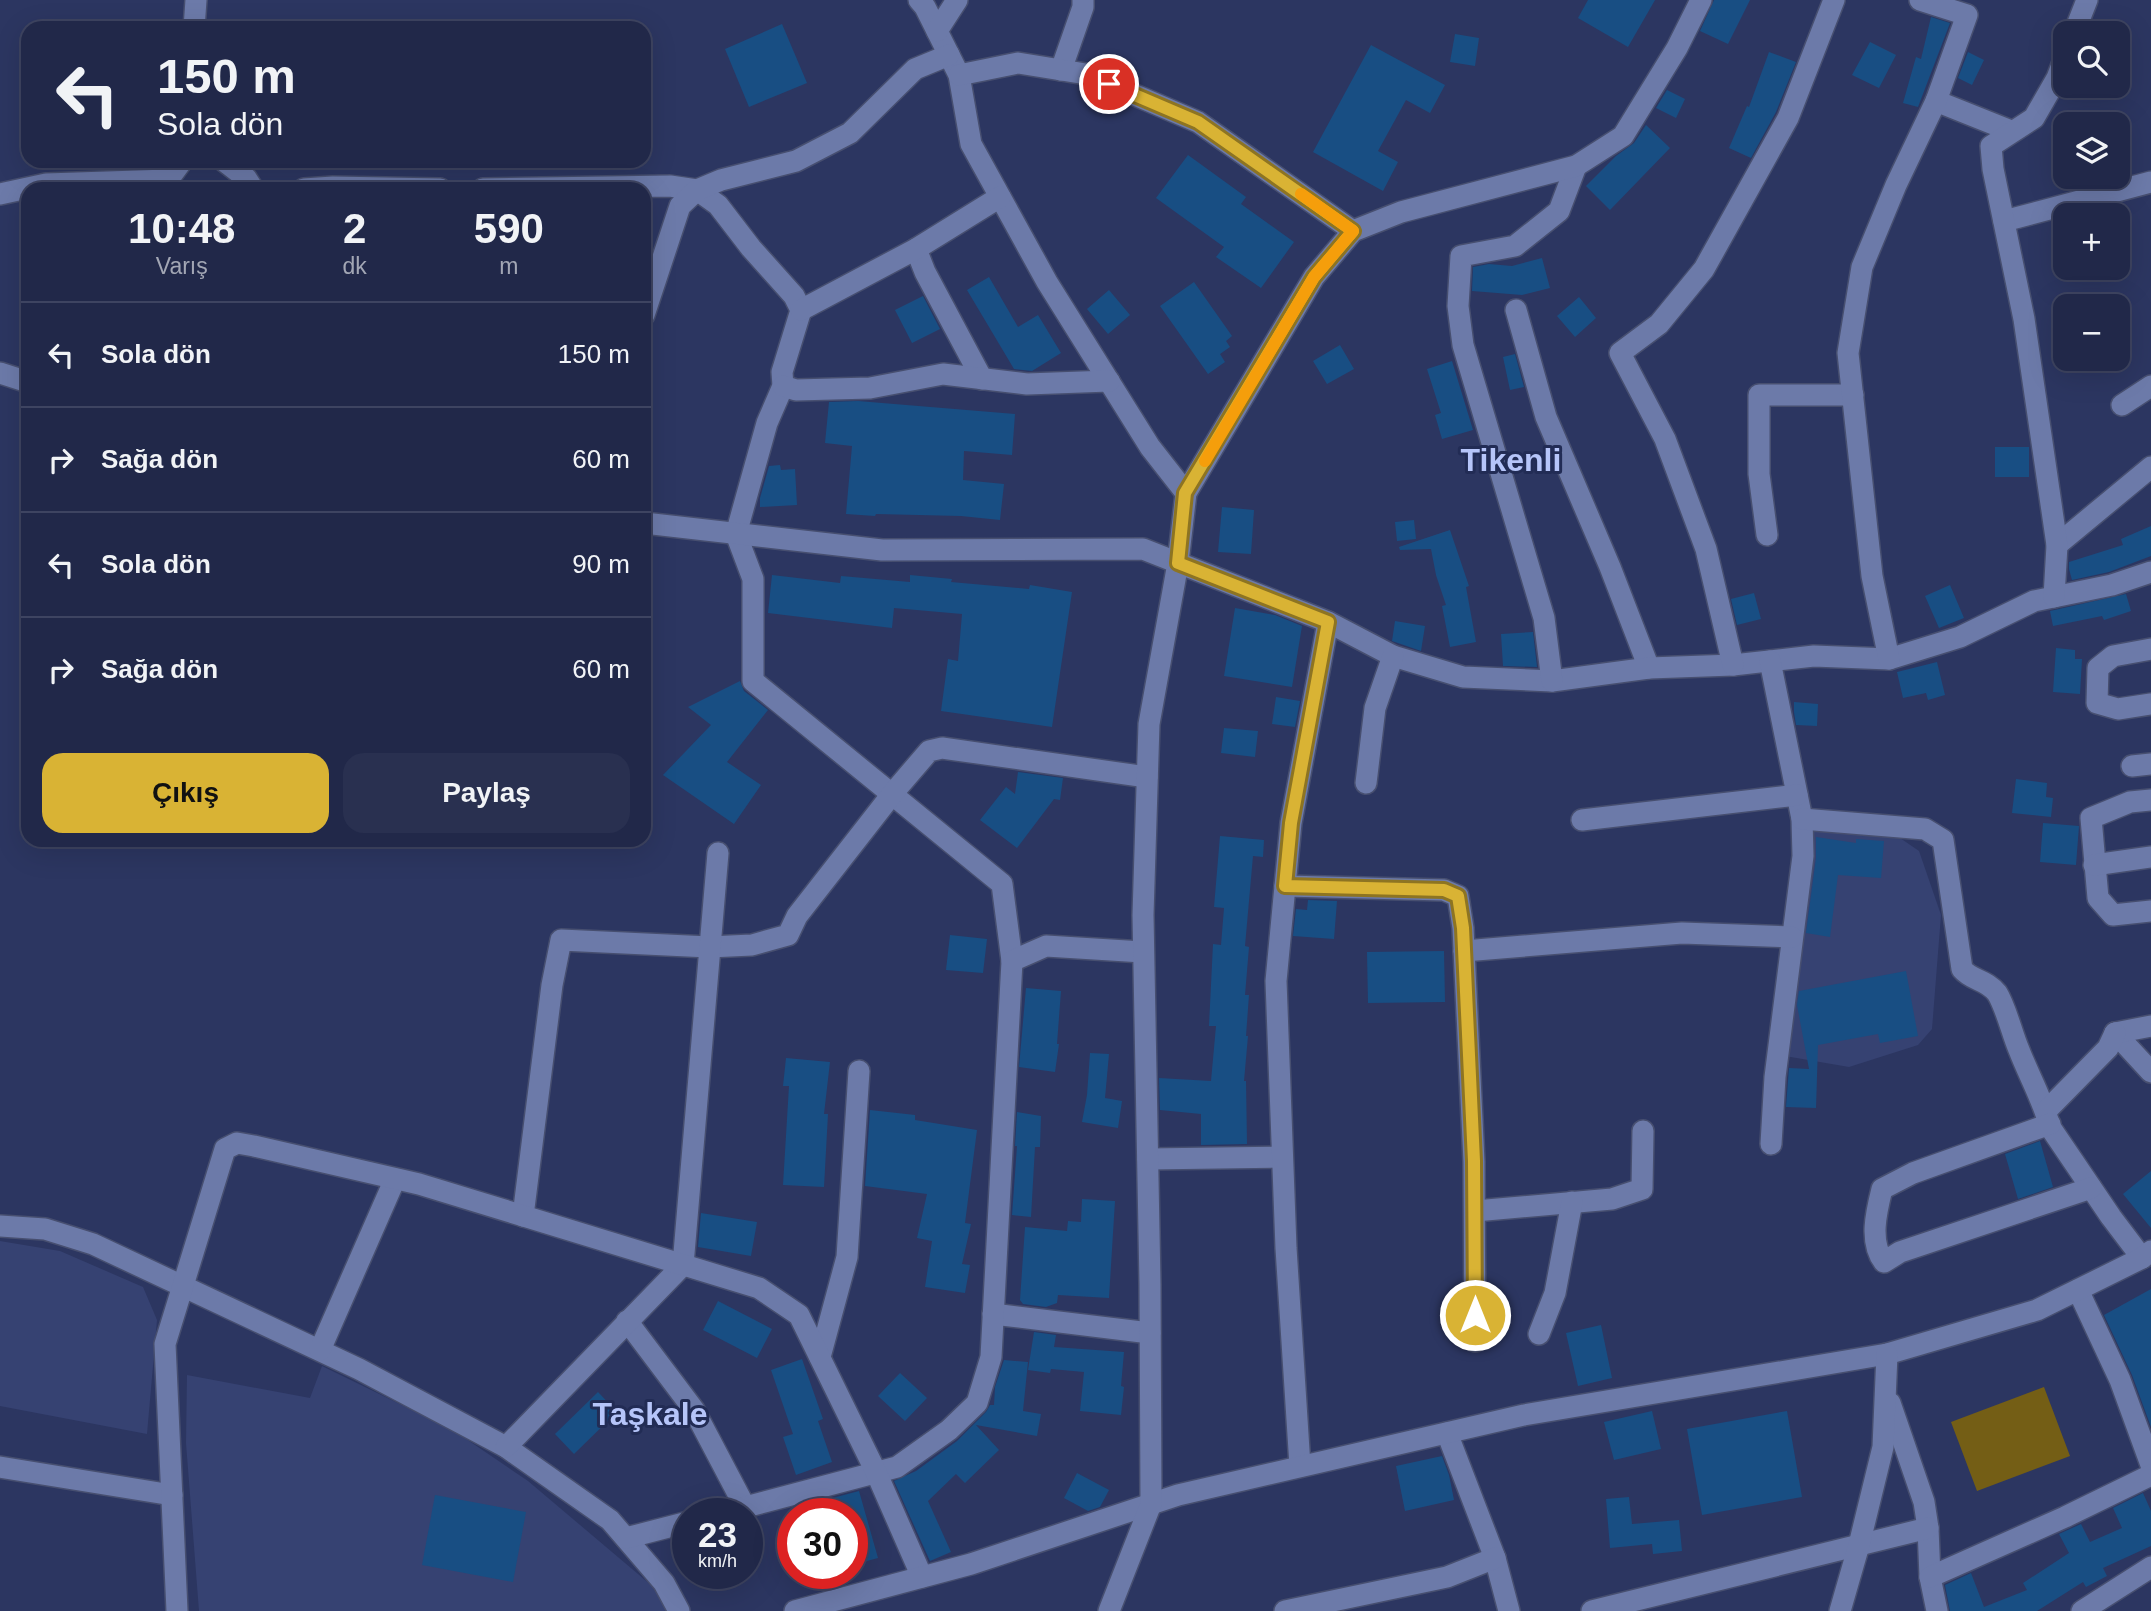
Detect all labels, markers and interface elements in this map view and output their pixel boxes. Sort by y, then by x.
map controls [2053,21,2130,371]
button: search [2053,21,2130,98]
icon: left [42,49,133,140]
text: 150 m [157,49,296,103]
pin [1079,54,1139,114]
icon: arrive [1090,65,1128,103]
text: Sola dön [157,106,283,142]
button: layers [2053,112,2130,189]
button: + [2053,203,2130,280]
text: 10:48 [128,205,235,252]
text: 2 [343,205,366,252]
text: 590 [474,205,544,252]
text: Varış [156,253,208,279]
text: dk [343,253,367,279]
text: m [499,253,518,279]
button: − [2053,294,2130,371]
icon: left [42,336,80,374]
text: Sola dön [101,339,211,369]
text: 150 m [558,339,630,369]
icon: right [42,441,80,479]
district label: Tikenli [1461,442,1561,478]
text: Sağa dön [101,444,218,474]
text: 60 m [572,444,630,474]
icon: left [42,546,80,584]
text: Sola dön [101,549,211,579]
text: 90 m [572,549,630,579]
icon: right [42,651,80,689]
text: Sağa dön [101,654,218,684]
text: 60 m [572,654,630,684]
button: Çıkış [42,753,329,833]
button: Paylaş [343,753,630,833]
position arrow [1438,1278,1512,1352]
district label: Taşkale [592,1396,708,1432]
speed limit sign: 30 [777,1498,868,1589]
text: 23 [698,1515,737,1554]
text: km/h [698,1551,737,1571]

